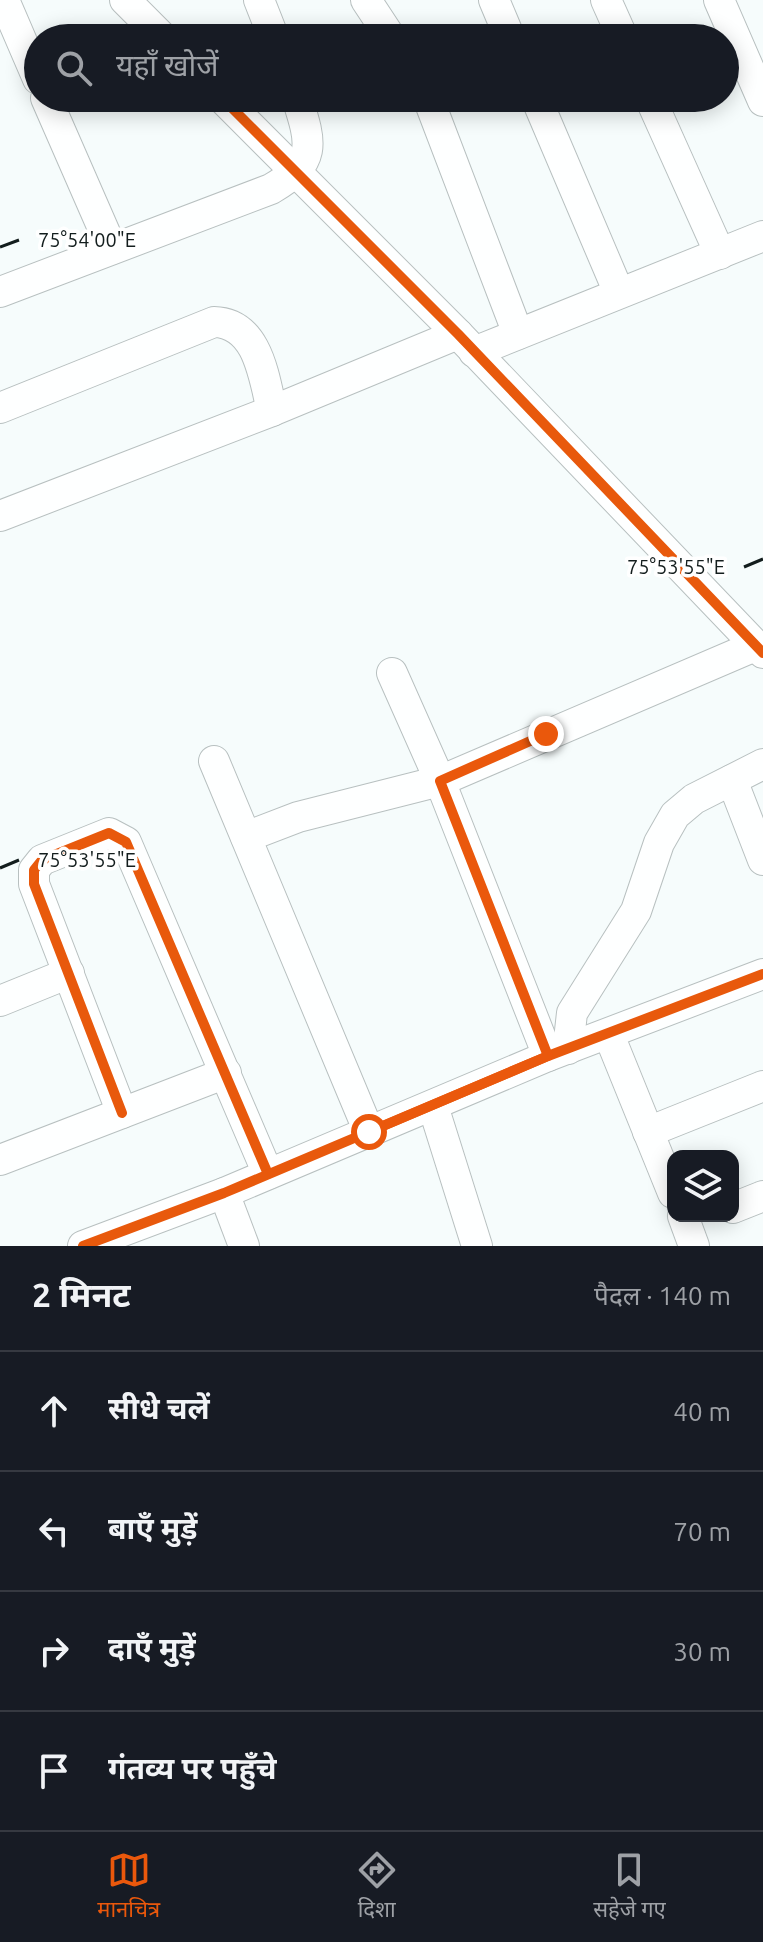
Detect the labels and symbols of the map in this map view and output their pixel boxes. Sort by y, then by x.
text: 75°54'00"E [38,228,136,251]
text: 75°53'55"E [627,555,725,578]
route end [528,716,564,752]
text: 75°53'55"E [38,848,136,871]
route start [351,1114,387,1150]

